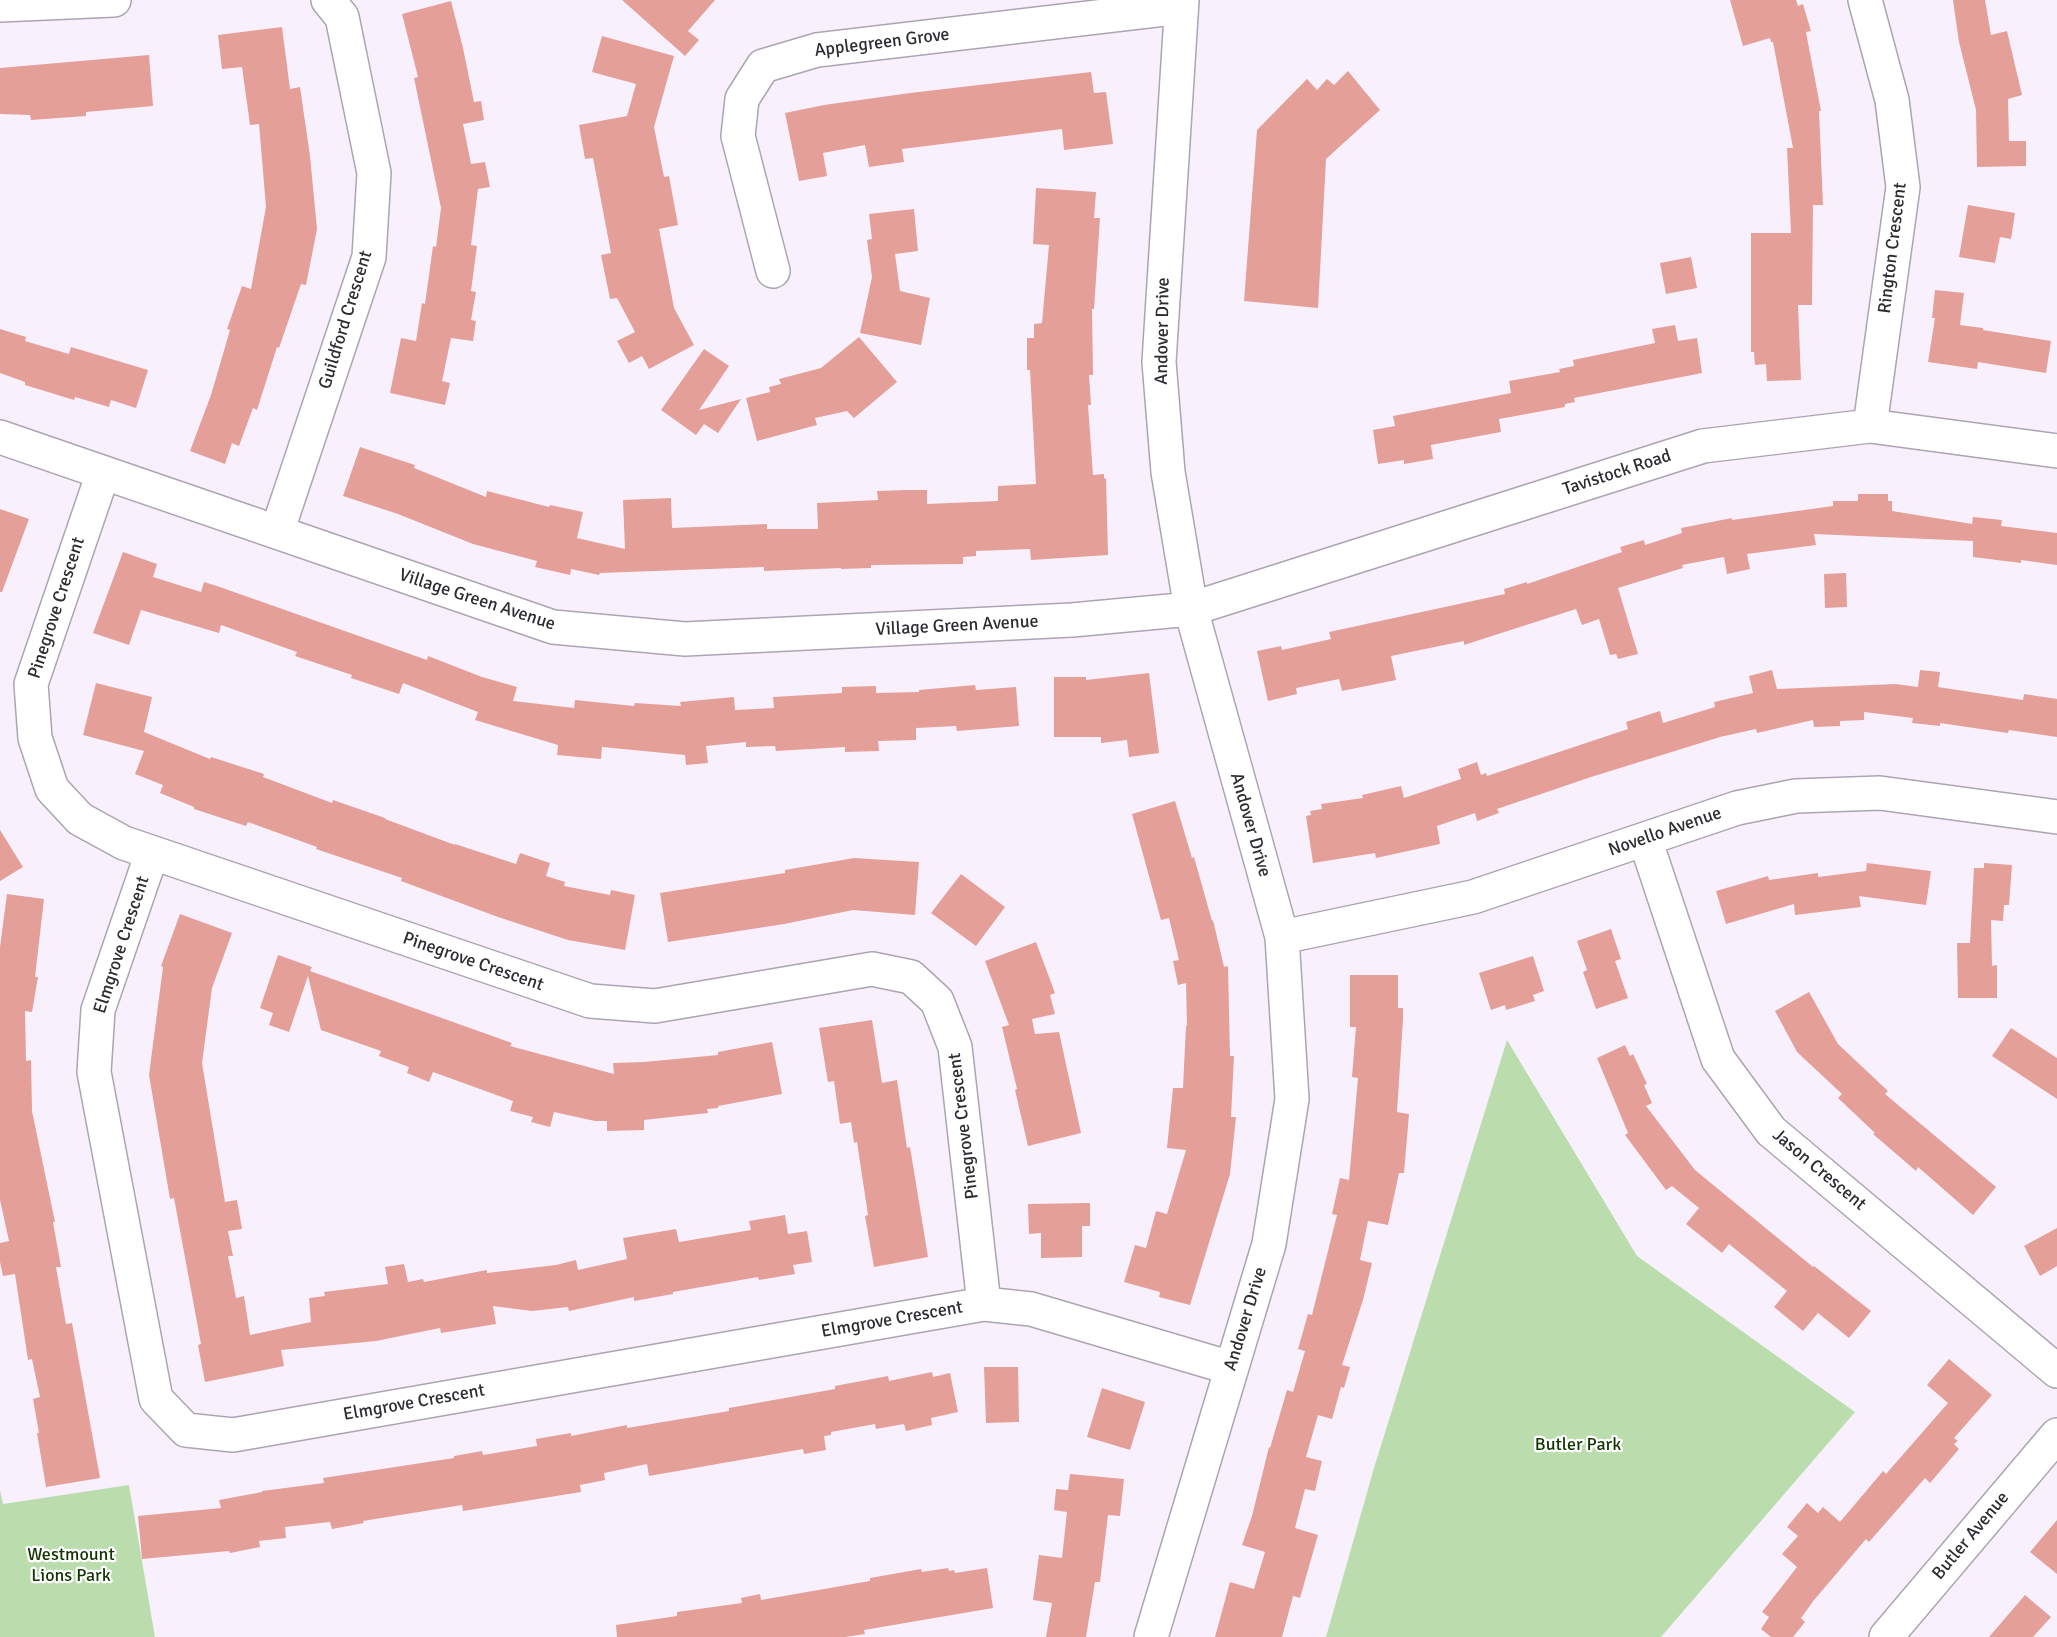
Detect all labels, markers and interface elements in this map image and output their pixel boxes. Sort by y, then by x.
street label: Applegreen Grove [813,24,951,62]
street label: Rington Crescent [1874,181,1912,315]
street label: Guildford Crescent [315,248,377,392]
street label: Andover Drive [1151,277,1175,385]
street label: Tavistock Road [1560,445,1674,501]
street label: Pinegrove Crescent [24,535,90,681]
street label: Village Green Avenue [396,565,558,635]
street label: Village Green Avenue [875,611,1039,641]
street label: Andover Drive [1225,770,1275,880]
street label: Novello Avenue [1606,803,1724,861]
street label: Elmgrove Crescent [90,874,154,1016]
street label: Pinegrove Crescent [400,928,546,996]
street label: Pinegrove Crescent [944,1052,984,1200]
street label: Jason Crescent [1768,1125,1870,1215]
street label: Andover Drive [1220,1265,1272,1373]
street label: Elmgrove Crescent [820,1297,964,1343]
street label: Elmgrove Crescent [342,1380,486,1426]
park label: Butler Park [1535,1434,1621,1456]
street label: Butler Avenue [1928,1488,2014,1584]
park label: Westmount Lions Park [27,1544,115,1586]

